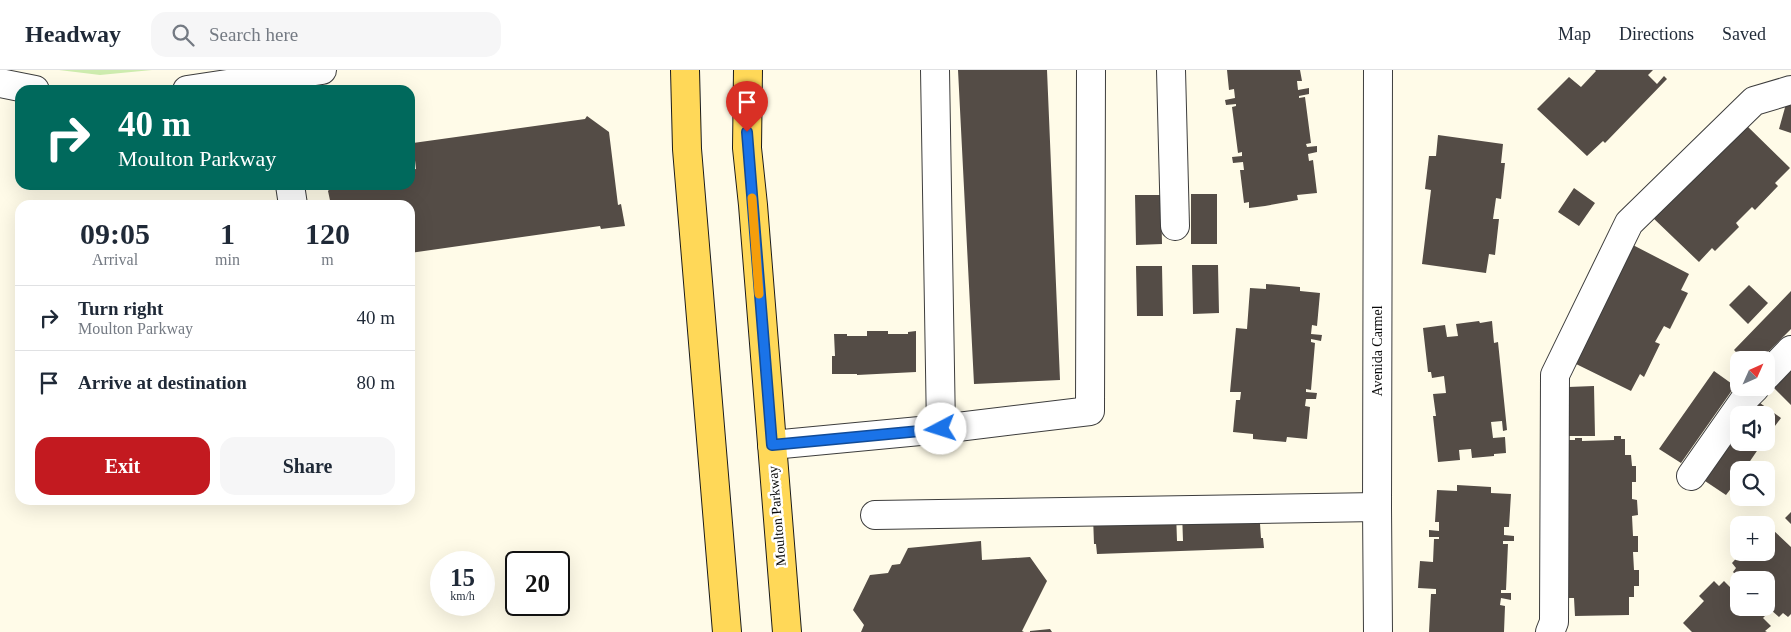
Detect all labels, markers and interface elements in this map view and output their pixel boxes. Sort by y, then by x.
search box [151,12,501,57]
text: Headway [25,21,121,47]
icon: search [169,21,197,49]
text: Search here [209,24,298,45]
text: Map [1558,24,1591,44]
text: Directions [1619,24,1694,44]
text: Saved [1722,24,1766,44]
pin [726,81,768,132]
icon: arrive [733,88,761,116]
icon: right [35,105,100,170]
text: 40 m [118,105,191,144]
text: Moulton Parkway [118,146,276,171]
text: 09:05 [80,217,150,250]
text: 1 [220,217,235,250]
text: 120 [305,217,350,250]
text: Arrival [92,251,138,268]
text: min [215,251,240,268]
text: m [321,251,334,268]
text: Turn right [78,298,163,319]
icon: right [35,304,63,332]
street label: Avenida Carmel [1370,305,1385,397]
text: 40 m [356,307,395,328]
text: Moulton Parkway [78,320,193,337]
north arrow [1730,351,1775,396]
map controls [1730,351,1775,616]
icon: arrive [35,369,63,397]
text: Arrive at destination [78,372,247,393]
text: 80 m [356,372,395,393]
position arrow [914,402,966,454]
button: sound [1730,406,1775,451]
button: Exit [35,437,210,495]
button: Share [220,437,395,495]
button: search [1730,461,1775,506]
street label: Moulton Parkway [765,465,789,567]
button: + [1730,516,1775,561]
speed limit sign: 20 [505,551,570,616]
text: 15 [450,564,475,591]
button: − [1730,571,1775,616]
text: km/h [450,589,475,603]

